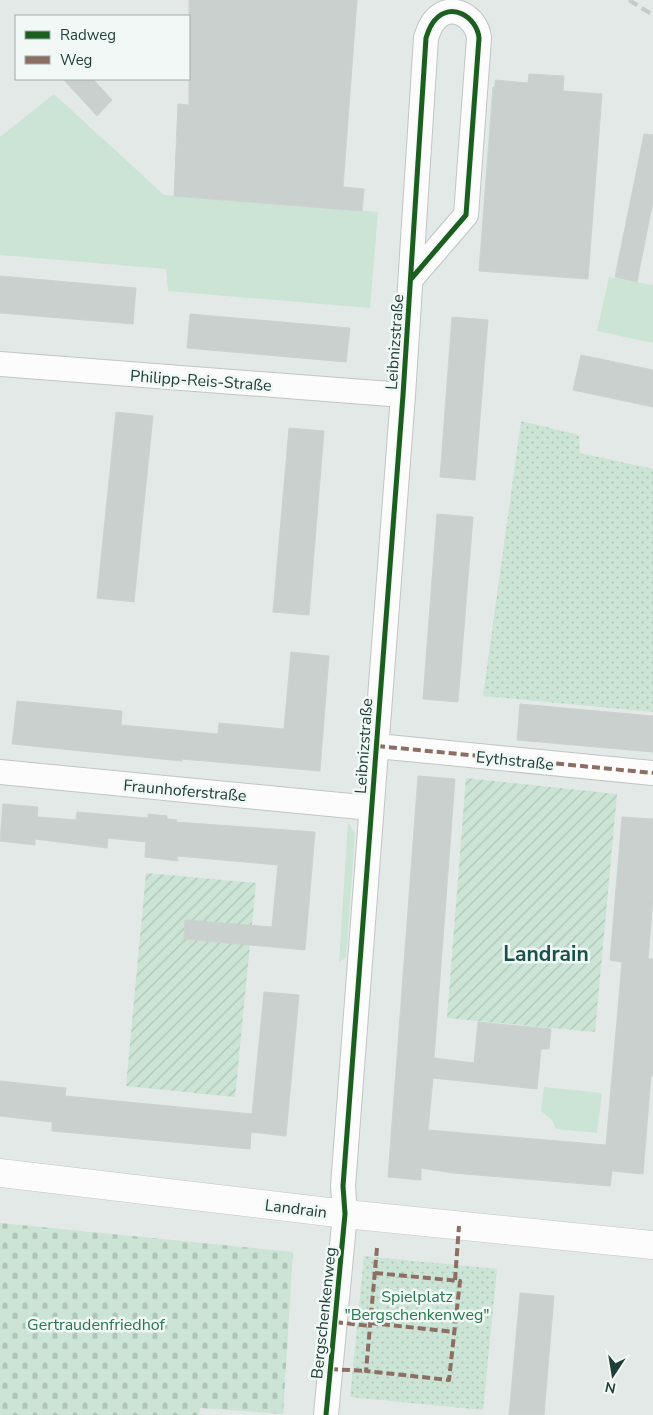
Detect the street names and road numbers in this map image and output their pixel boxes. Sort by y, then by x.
street label: Leibnizstraße [381,293,409,391]
street label: Philipp-Reis-Straße [129,365,272,397]
street label: Leibnizstraße [350,697,378,795]
street label: Eythstraße [475,746,555,776]
street label: Fraunhoferstraße [122,775,247,807]
street label: Landrain [264,1194,328,1224]
street label: Bergschenkenweg [306,1246,342,1380]

